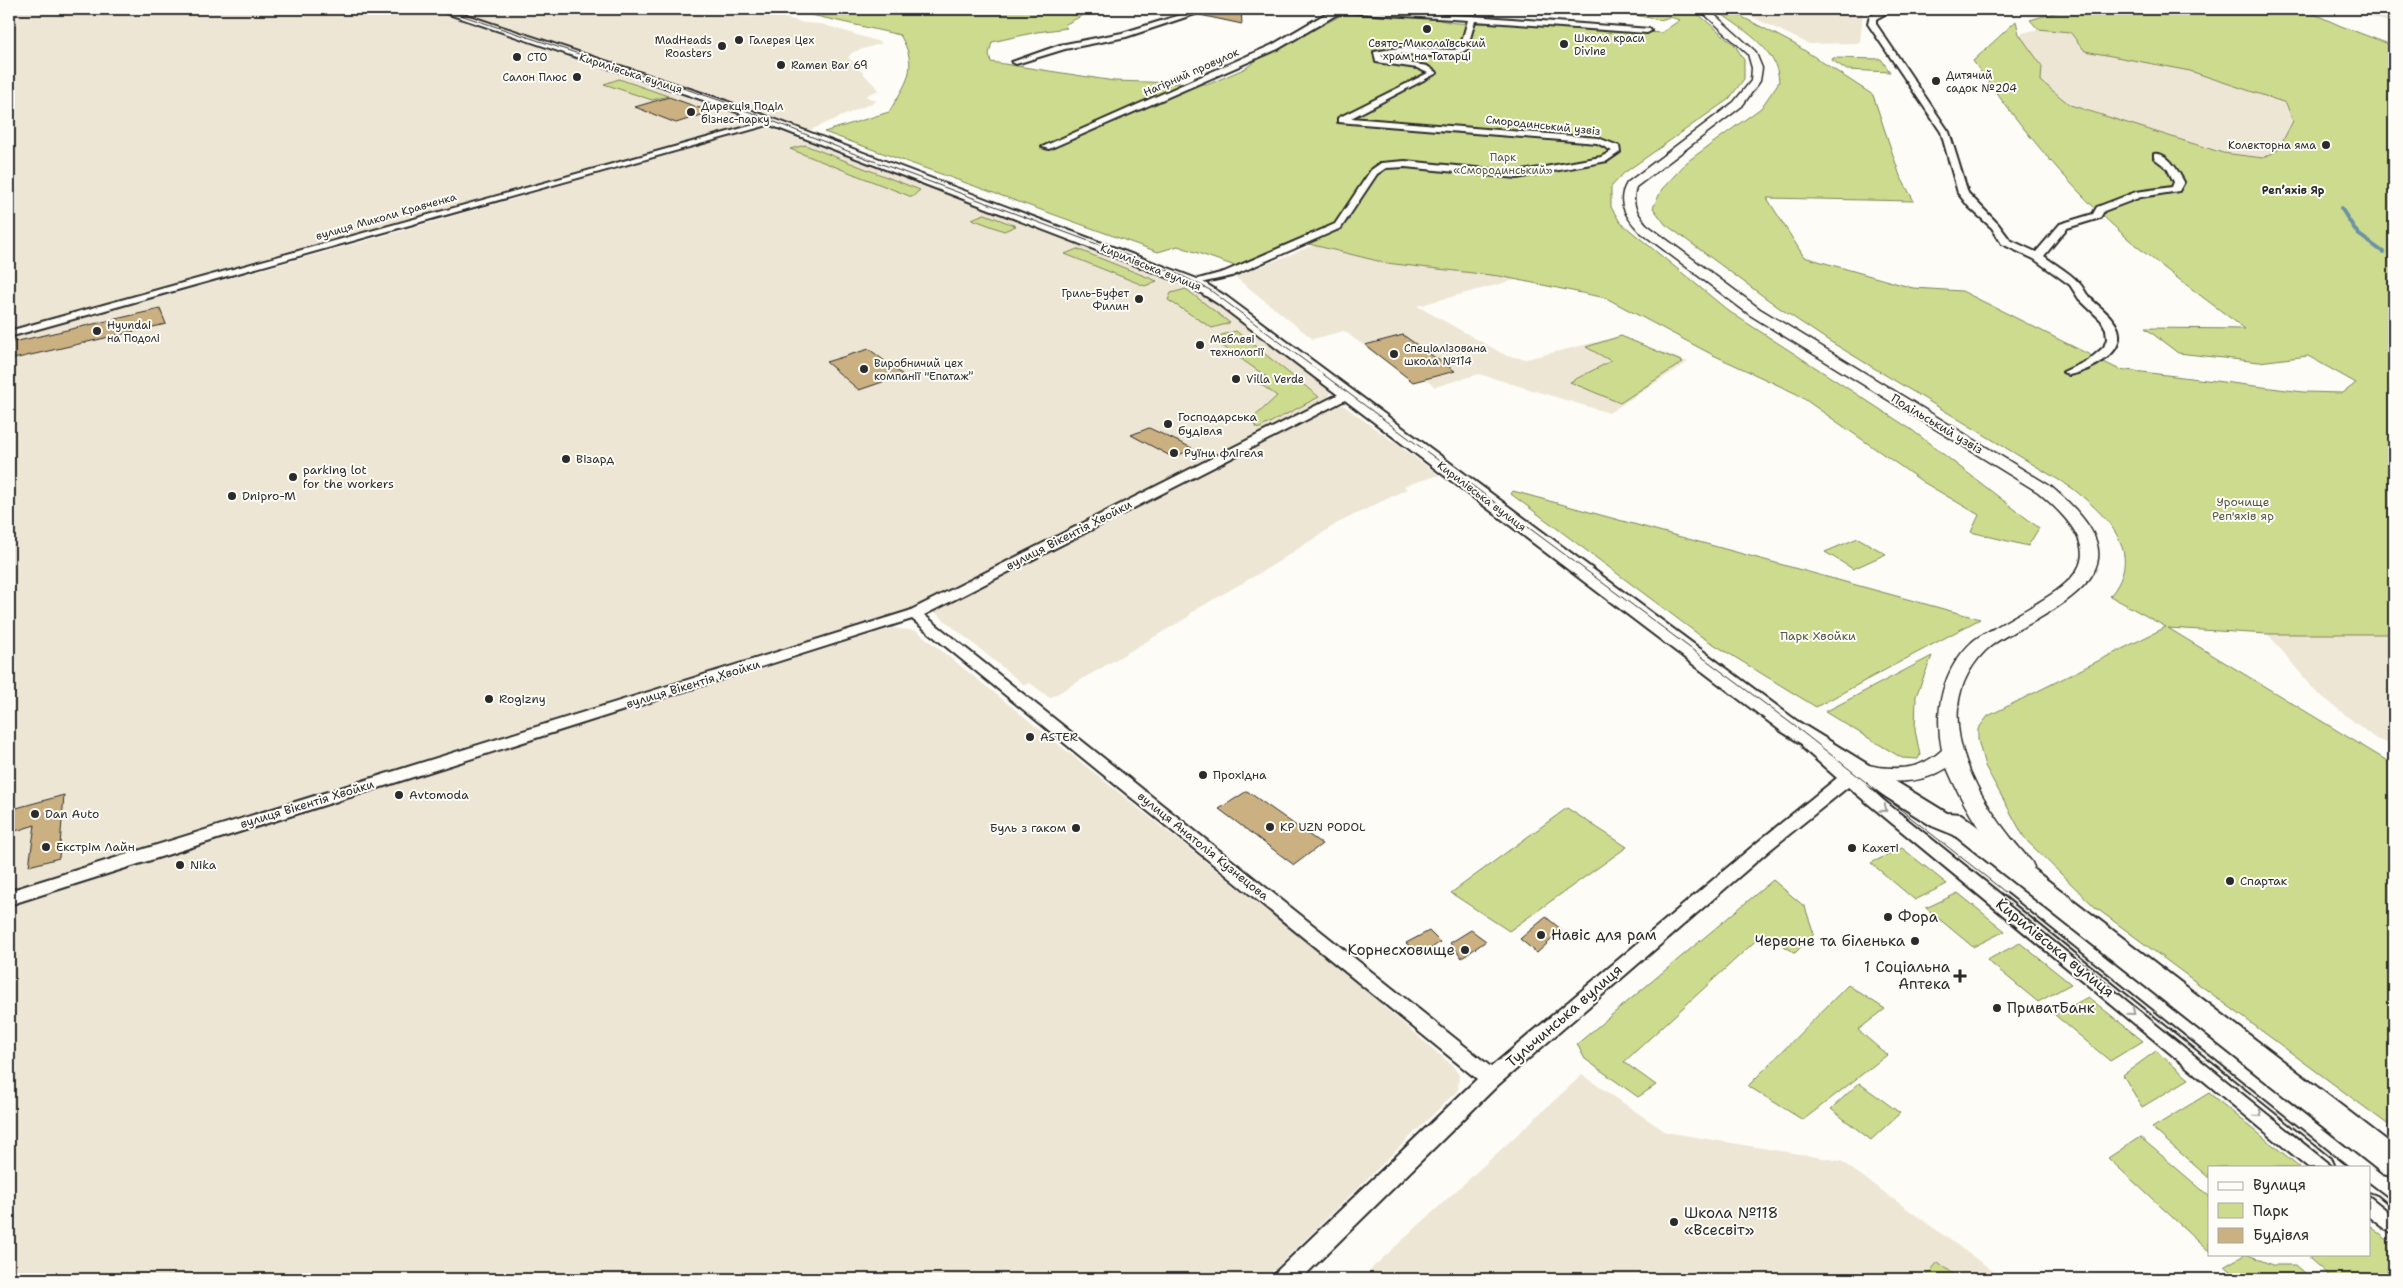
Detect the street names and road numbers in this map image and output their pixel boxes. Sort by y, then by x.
street label: Нагірний провулок [1141,45,1241,100]
street label: Кирилівська вулиця [577,50,684,97]
street label: Смородинський узвіз [1485,112,1601,139]
street label: вулиця Миколи Кравченка [314,189,458,244]
street label: Кирилівська вулиця [1098,240,1204,295]
street label: Подільський узвіз [1888,390,1986,458]
street label: Кирилівська вулиця [1434,458,1529,535]
street label: вулиця Вікентія Хвойки [1003,496,1135,574]
street label: вулиця Вікентія Хвойки [624,656,762,712]
street label: вулиця Вікентія Хвойки [238,776,376,832]
street label: вулиця Анатолія Кузнецова [1134,788,1272,904]
street label: Кирилівська вулиця [1992,894,2118,1002]
street label: Тульчинська вулиця [1502,960,1626,1072]

